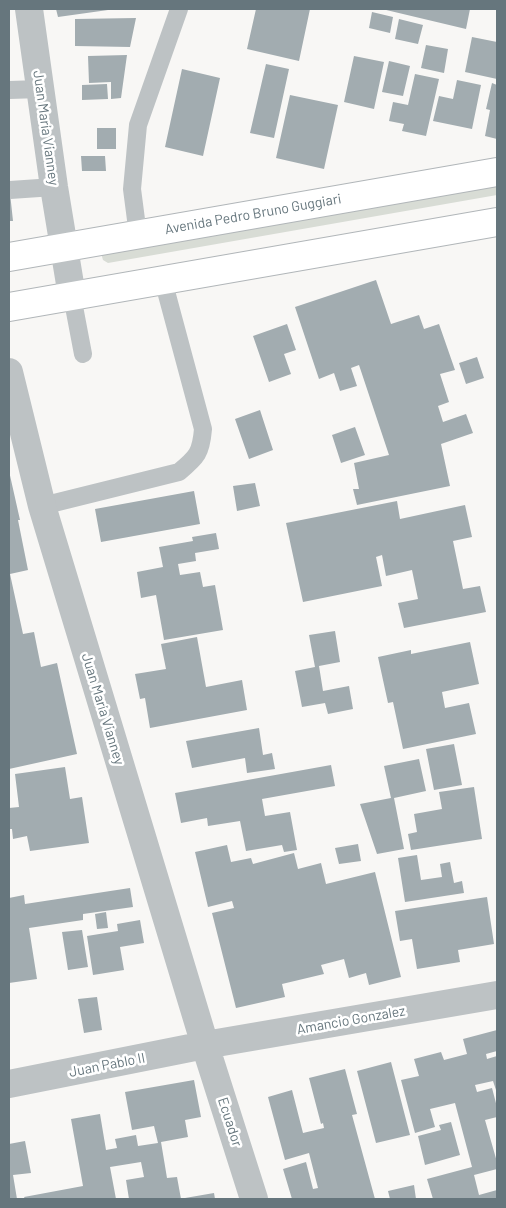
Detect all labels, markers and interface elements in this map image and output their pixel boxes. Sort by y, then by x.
street label: Juan María Vianney [30,69,62,187]
street label: Avenida Pedro Bruno Guggiari [163,190,343,238]
street label: Juan María Vianney [78,651,128,767]
street label: Amancio Gonzalez [295,1002,407,1038]
street label: Juan Pablo II [68,1049,146,1081]
street label: Ecuador [214,1095,246,1149]

